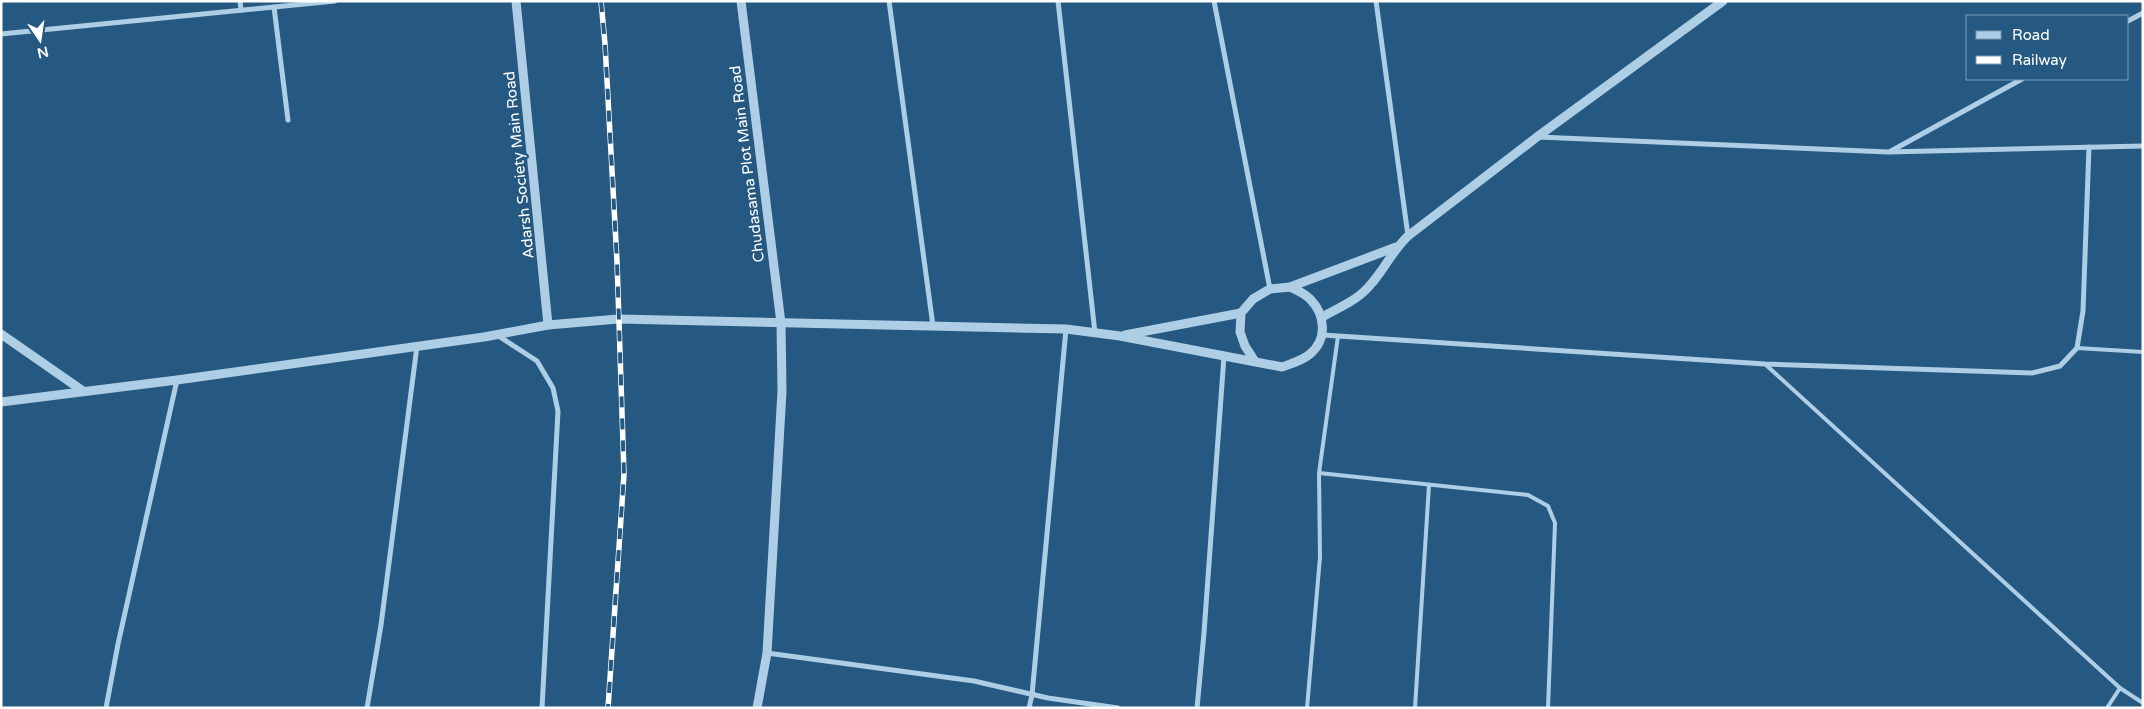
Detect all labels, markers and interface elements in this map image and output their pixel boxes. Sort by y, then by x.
north arrow [15,15,65,65]
legend [1966,15,2129,80]
text: Road [2012,26,2050,44]
text: N [35,43,50,62]
text: Railway [2012,51,2067,69]
street label: Chudasama Plot Main Road [726,65,768,263]
street label: Adarsh Society Main Road [500,70,538,260]

